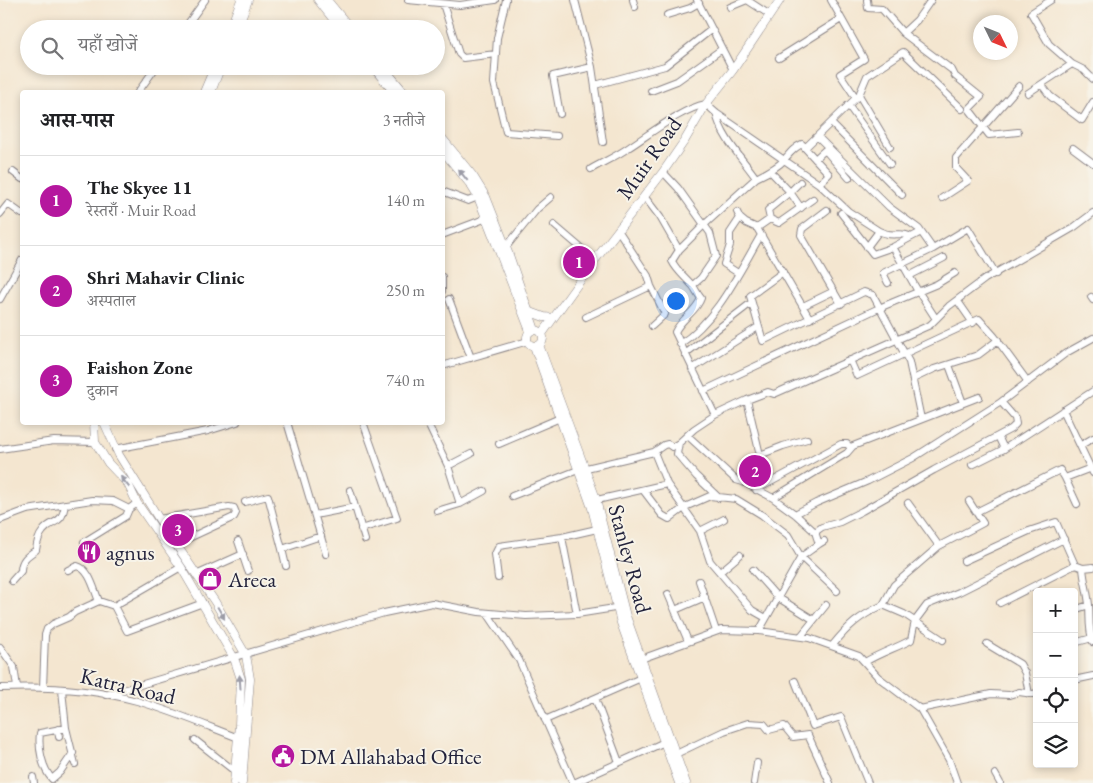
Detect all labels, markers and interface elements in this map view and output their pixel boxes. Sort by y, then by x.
north arrow [973,15,1018,60]
search box [20,20,445,75]
text: यहाँ खोजें [78,32,137,57]
icon: search [38,34,66,62]
text: आस-पास [40,106,113,133]
text: 3 नतीजे [383,110,425,131]
street label: Muir Road [610,110,689,205]
one-way arrow [457,169,468,182]
text: The Skyee 11 [87,175,192,200]
text: 1 [52,190,60,211]
text: 140 m [386,190,425,211]
text: रेस्तराँ · Muir Road [87,200,196,221]
pin: 1 [563,243,595,281]
text: Shri Mahavir Clinic [87,265,245,290]
text: 2 [52,280,60,301]
text: 250 m [386,280,425,301]
your location [663,288,689,314]
text: अस्पताल [87,290,136,311]
text: Faishon Zone [87,355,193,380]
text: 3 [52,370,60,391]
text: 740 m [386,370,425,391]
text: दुकान [87,380,118,401]
pin: 2 [739,452,771,490]
one-way arrow [119,476,130,489]
street label: Stanley Road [602,501,659,617]
pin: 3 [162,511,194,549]
place label: agnus [106,538,155,567]
restaurant icon: agnus [76,539,102,565]
place label: Areca [227,565,277,594]
shop icon: Areca [197,566,223,592]
map controls [1033,588,1078,768]
button: + [1033,588,1078,633]
one-way arrow [217,605,225,620]
button: − [1033,633,1078,678]
street label: Katra Road [77,661,179,711]
one-way arrow [236,674,244,690]
button: locate [1033,678,1078,723]
button: layers [1033,723,1078,768]
place label: DM Allahabad Office [300,742,482,771]
public building icon: DM Allahabad Office [270,743,296,769]

